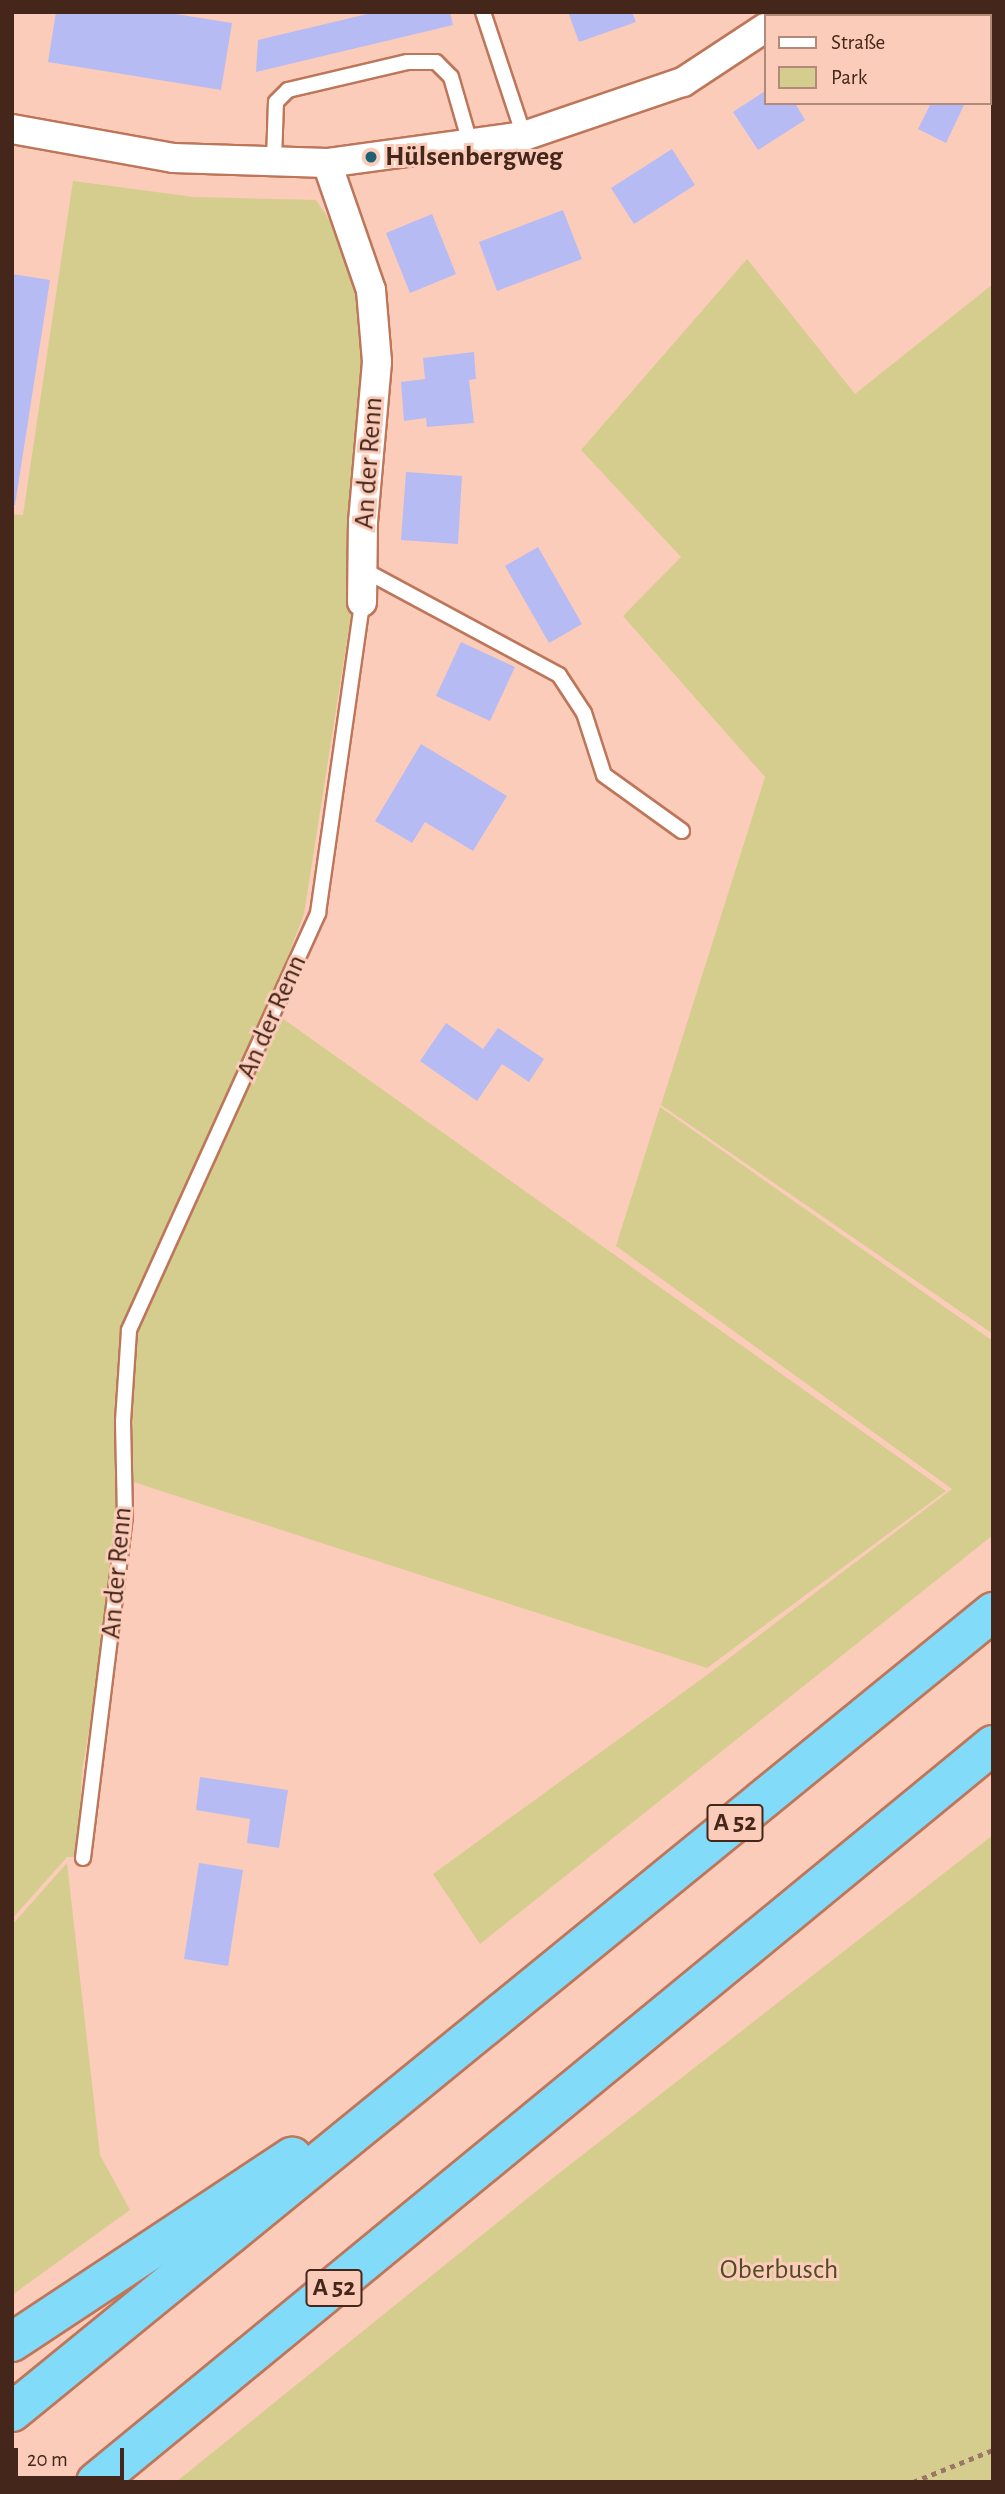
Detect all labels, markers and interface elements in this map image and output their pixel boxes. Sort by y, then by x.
legend [764,14,991,105]
text: Straße [831,32,885,53]
text: Park [831,67,867,88]
place label: Hülsenbergweg [385,140,563,174]
marker: Hülsenbergweg [363,149,379,165]
street label: An der Renn [348,396,390,530]
street label: An der Renn [230,950,314,1084]
street label: An der Renn [95,1506,139,1640]
road number: A 52 [705,1800,765,1846]
park label: Oberbusch [720,2253,838,2287]
road number: A 52 [304,2266,364,2310]
scale bar [18,2434,128,2478]
text: 20 m [27,2449,68,2470]

